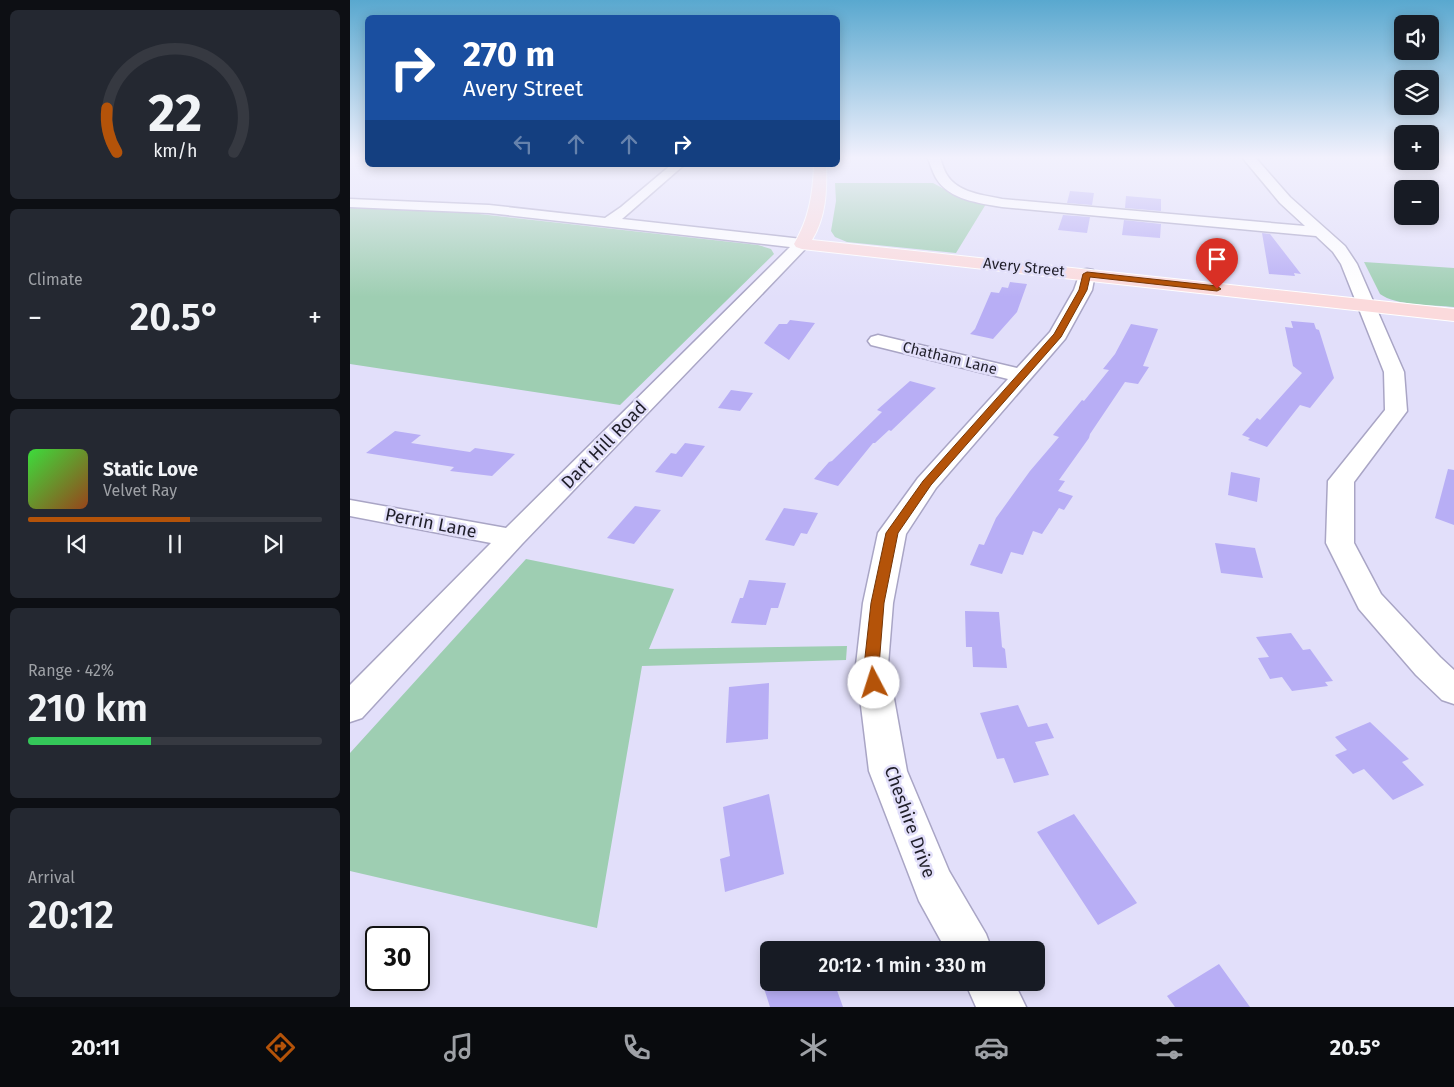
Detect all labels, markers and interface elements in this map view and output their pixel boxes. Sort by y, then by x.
map controls [1394,15,1439,225]
button: sound [1394,15,1439,60]
text: 270 m [463,33,555,75]
icon: right [380,35,445,100]
button: layers [1394,70,1439,115]
text: Avery Street [463,75,583,102]
text: 22 [148,82,202,145]
button: + [1394,125,1439,170]
icon: left [509,130,537,158]
icon: ahead [562,130,590,158]
icon: ahead [615,130,643,158]
icon: right [668,130,696,158]
text: km/h [153,140,197,162]
button: − [1394,180,1439,225]
pin [1196,238,1238,289]
icon: arrive [1203,245,1231,273]
street label: Avery Street [982,254,1066,280]
text: Climate [28,270,83,289]
text: 20.5° [130,294,220,340]
text: − [28,301,42,334]
text: + [308,301,322,334]
street label: Chatham Lane [901,338,999,378]
street label: Dart Hill Road [557,397,651,493]
text: Static Love [103,458,198,481]
text: Velvet Ray [103,481,177,500]
street label: Perrin Lane [383,503,479,543]
icon: previous [63,530,91,558]
icon: pause [161,530,189,558]
icon: next [259,530,287,558]
position arrow [847,656,899,708]
text: Range · 42% [28,661,114,680]
text: 210 km [28,685,148,731]
street label: Cheshire Drive [880,763,940,881]
text: Arrival [28,868,75,887]
text: 20:12 [28,892,114,938]
speed limit sign: 30 [365,926,430,991]
text: 20:12 · 1 min · 330 m [819,954,986,977]
icon: directions [263,1030,298,1065]
icon: music [441,1030,476,1065]
icon: phone [619,1030,654,1065]
icon: climate [796,1030,831,1065]
icon: car [974,1030,1009,1065]
icon: filters [1152,1030,1187,1065]
text: 20:11 [71,1034,120,1061]
text: 20.5° [1330,1034,1383,1061]

